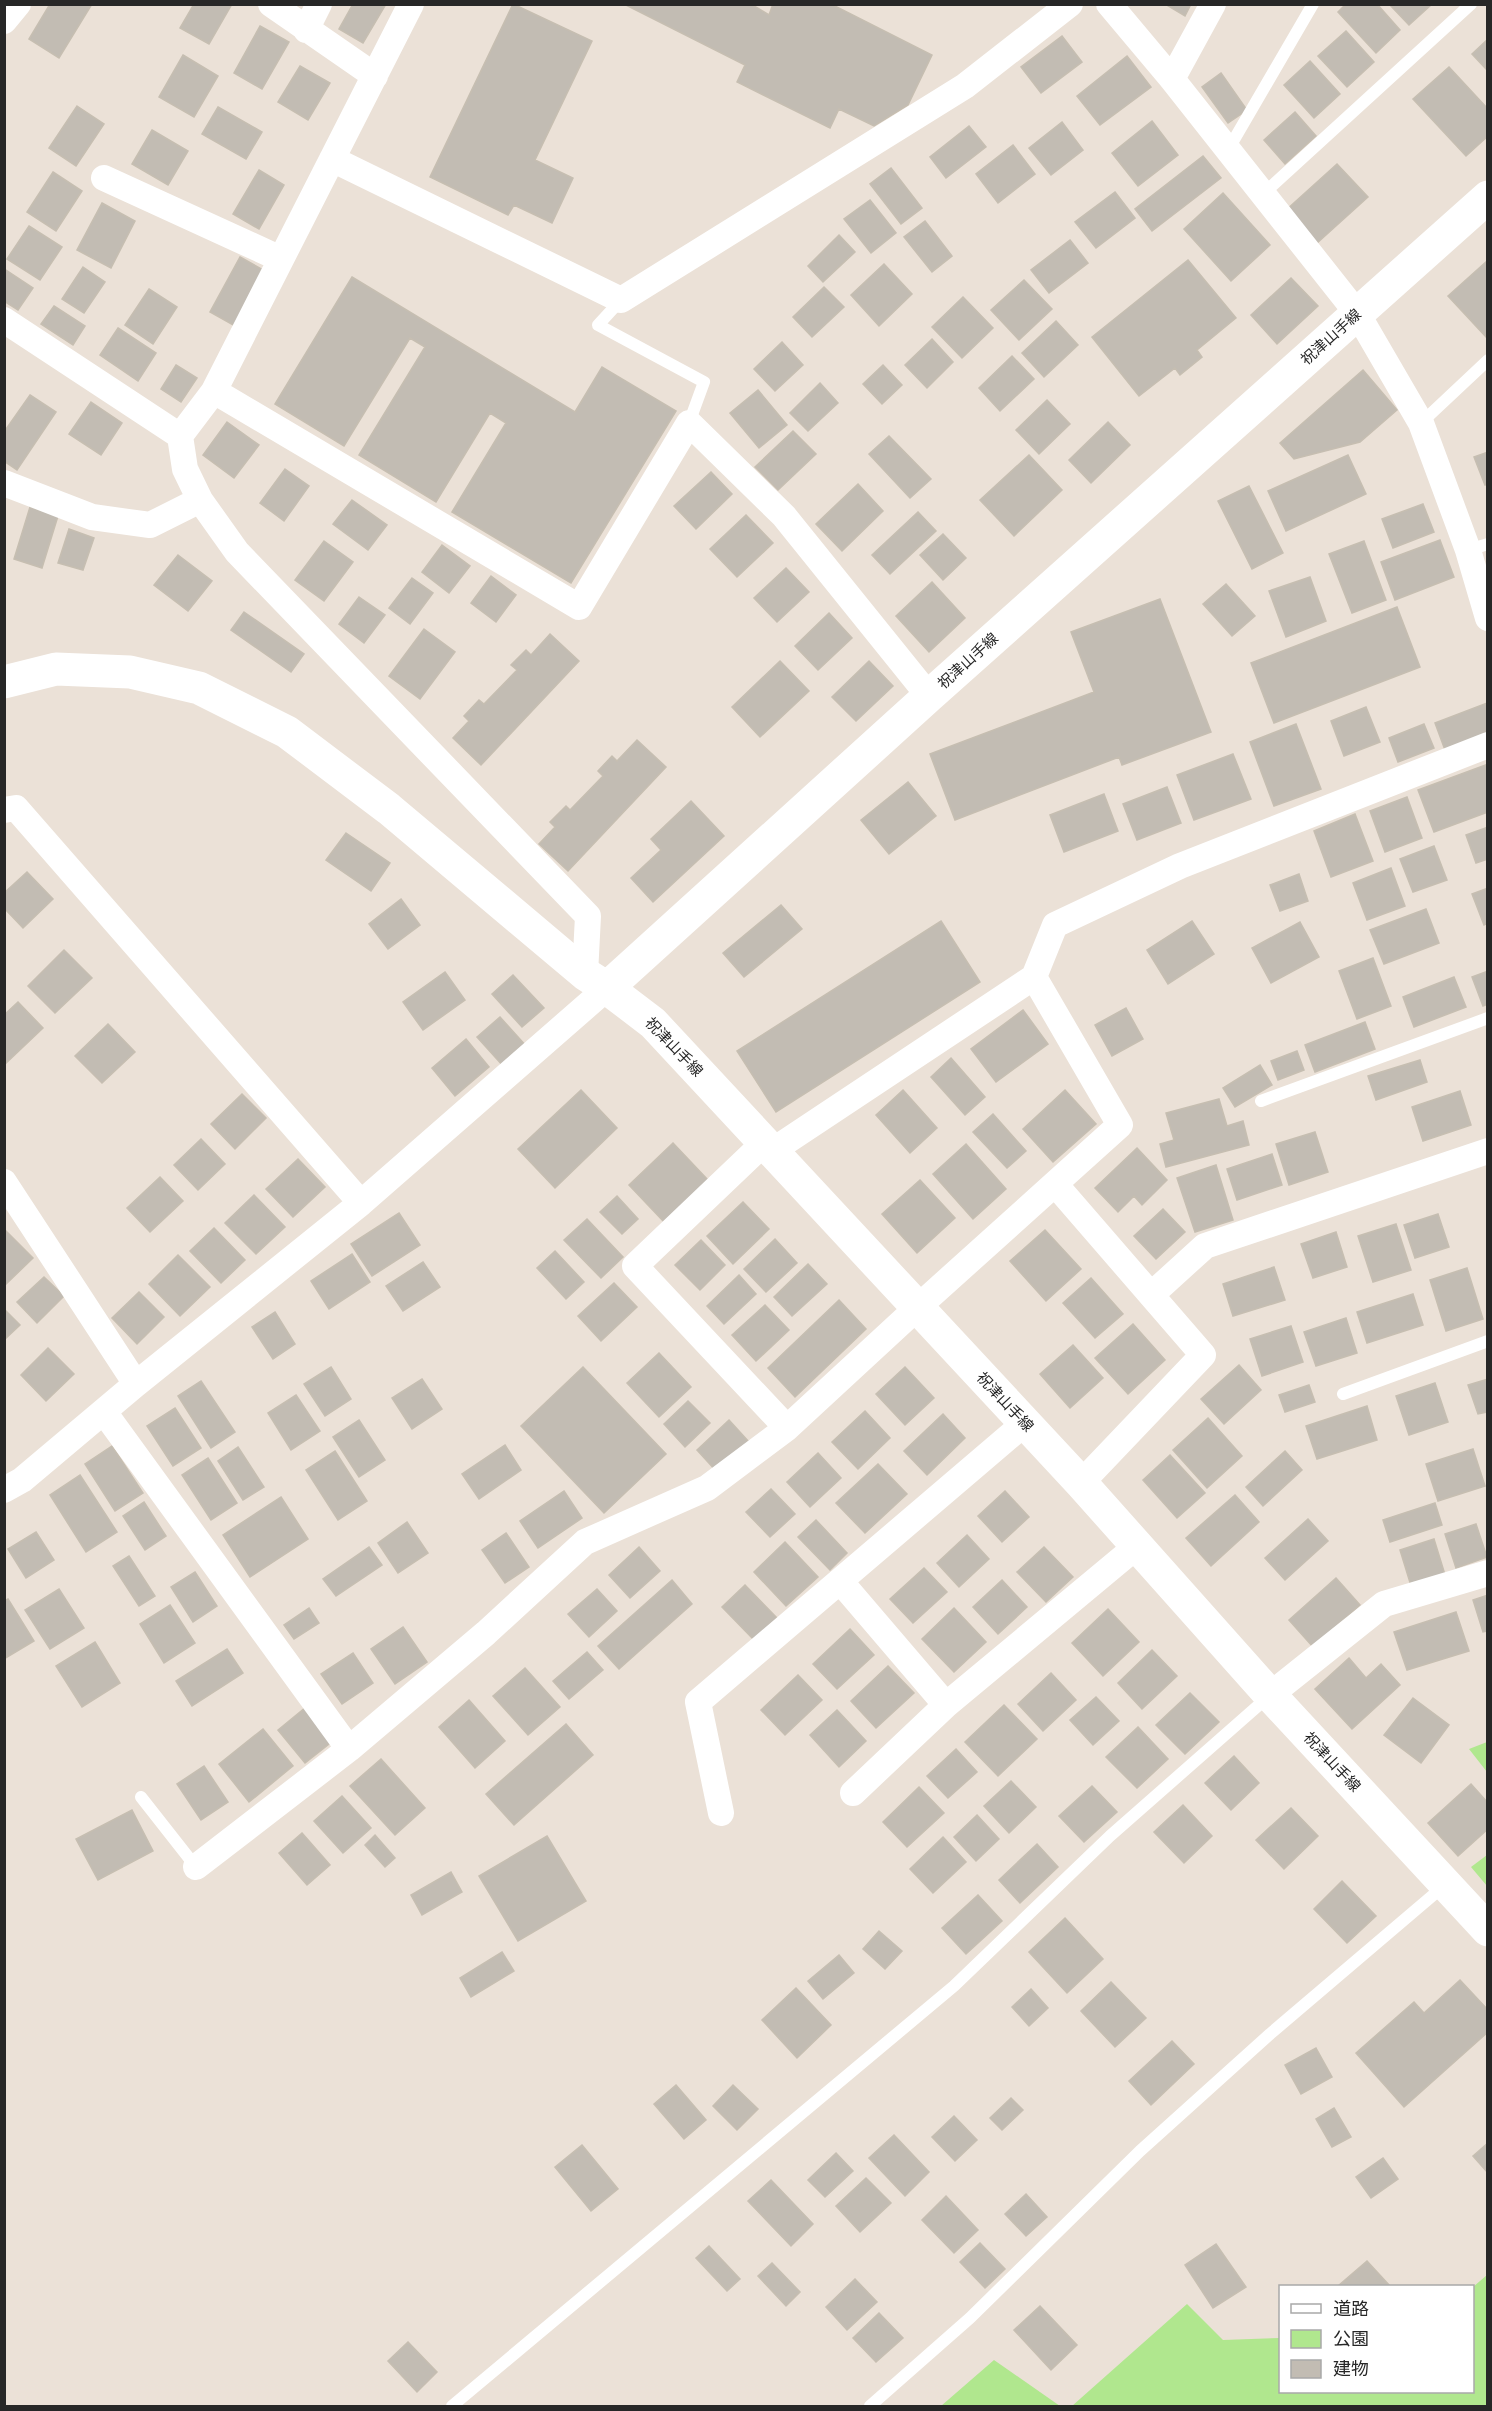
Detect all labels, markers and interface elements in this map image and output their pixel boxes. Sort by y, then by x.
street label: 祝津山手線 [1297,305,1365,369]
street label: 祝津山手線 [934,629,1002,693]
street label: 祝津山手線 [641,1014,707,1080]
street label: 祝津山手線 [973,1368,1037,1436]
street label: 祝津山手線 [1300,1728,1364,1796]
legend [1279,2285,1474,2393]
text: 道路 [1333,2298,1369,2319]
text: 公園 [1333,2328,1369,2349]
text: 建物 [1333,2358,1369,2379]

